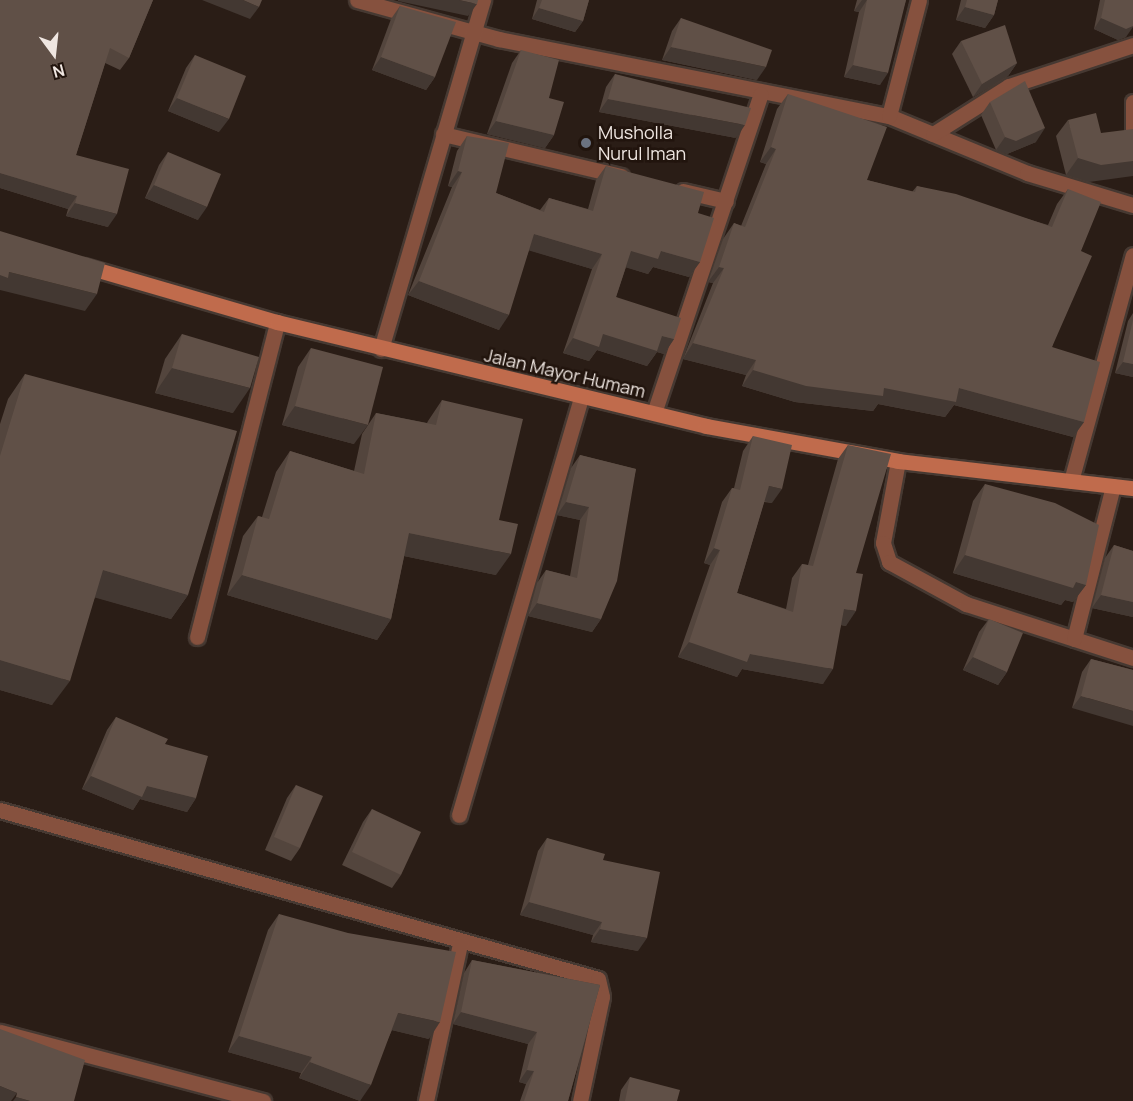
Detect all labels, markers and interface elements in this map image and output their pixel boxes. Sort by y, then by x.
north arrow [24,24,84,84]
text: N [50,59,67,84]
place label: Musholla Nurul Iman [598,122,686,164]
marker: Musholla Nurul Iman [579,136,593,150]
street label: Jalan Mayor Humam [482,344,648,402]

